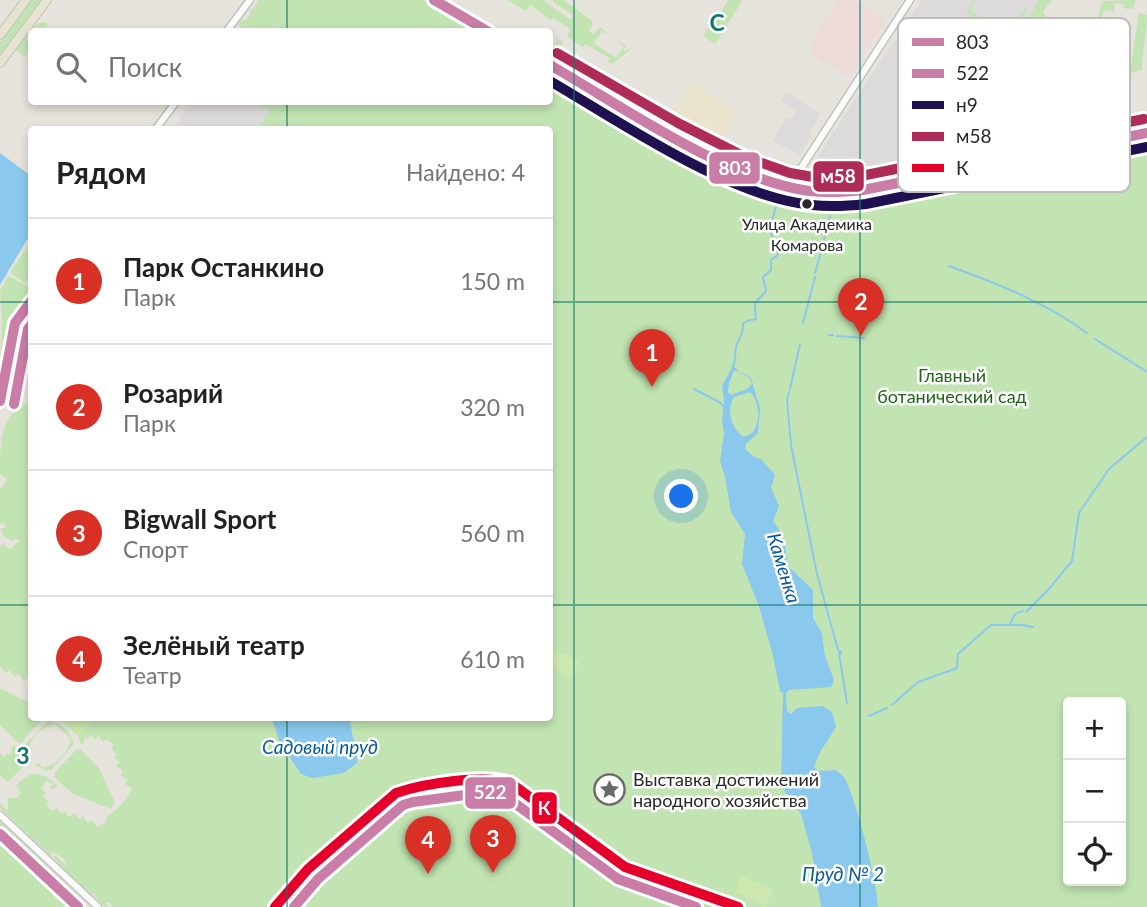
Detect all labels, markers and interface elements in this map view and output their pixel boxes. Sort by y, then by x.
text: C [709,8,725,36]
legend [898,18,1130,192]
search box [28,28,553,105]
text: 803 [956,30,989,53]
icon: search [52,48,90,86]
text: Поиск [108,51,182,83]
text: 522 [956,61,989,84]
text: н9 [956,93,978,116]
text: м58 [956,124,991,147]
line badge: 803 [708,151,761,185]
text: Рядом [56,154,146,190]
text: 803 [718,156,752,179]
text: К [956,156,969,179]
text: Найдено: 4 [406,158,525,186]
line badge: м58 [812,160,865,193]
text: м58 [820,164,856,187]
marker: Улица Академика Комарова [800,197,814,211]
place label: Улица Академика Комарова [742,214,872,254]
text: Парк Останкино [123,251,324,283]
text: 1 [72,267,86,295]
text: 150 m [460,267,525,295]
pin: 2 [838,278,884,336]
text: Парк [123,283,176,311]
pin: 1 [629,329,675,387]
park label: Главный ботанический сад [877,364,1027,407]
text: Розарий [123,377,223,409]
text: 2 [72,393,86,421]
text: 320 m [460,393,525,421]
text: Парк [123,409,176,437]
your location [664,479,698,513]
text: Bigwall Sport [123,503,276,535]
text: 3 [72,519,86,547]
text: 560 m [460,519,525,547]
water label: Каменка [763,530,806,606]
text: Спорт [123,535,188,563]
text: Зелёный театр [123,629,305,661]
text: 4 [72,645,86,673]
text: 610 m [460,645,525,673]
text: Театр [123,661,182,689]
map controls [1063,697,1126,886]
button: + [1063,697,1126,760]
water label: Садовый пруд [262,735,378,758]
text: 3 [16,741,30,769]
button: − [1063,760,1126,823]
place label: Выставка достижений народного хозяйства [633,768,819,811]
place icon: Выставка достижений народного хозяйства [593,773,627,807]
line badge: 522 [464,776,517,810]
text: 522 [473,780,507,803]
line badge: К [531,791,558,825]
text: К [537,796,551,819]
pin: 3 [470,815,516,873]
pin: 4 [405,816,451,874]
button: locate [1063,823,1126,886]
water label: Пруд № 2 [802,862,884,885]

